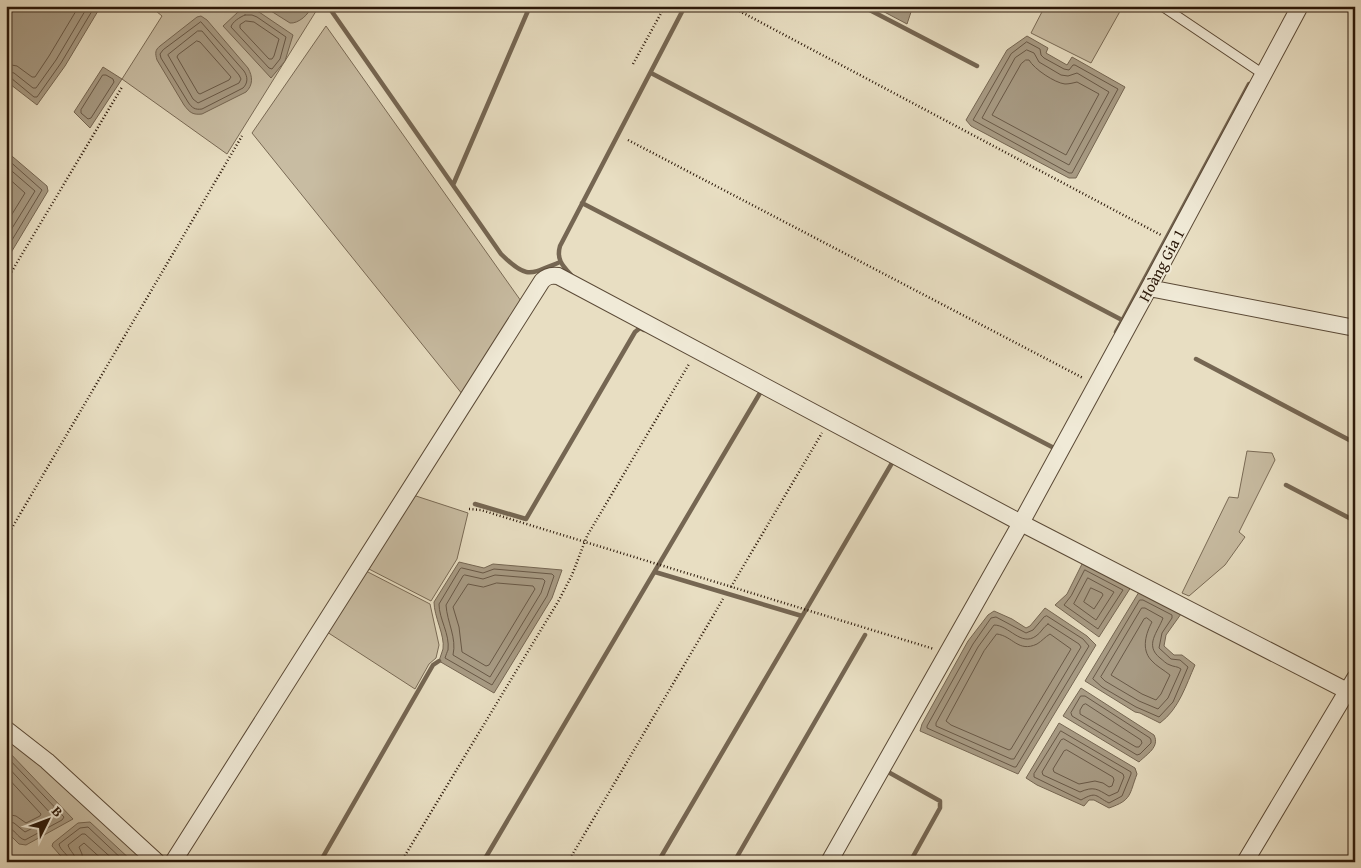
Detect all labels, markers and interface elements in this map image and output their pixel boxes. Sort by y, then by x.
street label: Hoàng Gia 1 [1132,224,1190,306]
north arrow [22,796,72,846]
text: B [47,801,68,821]

